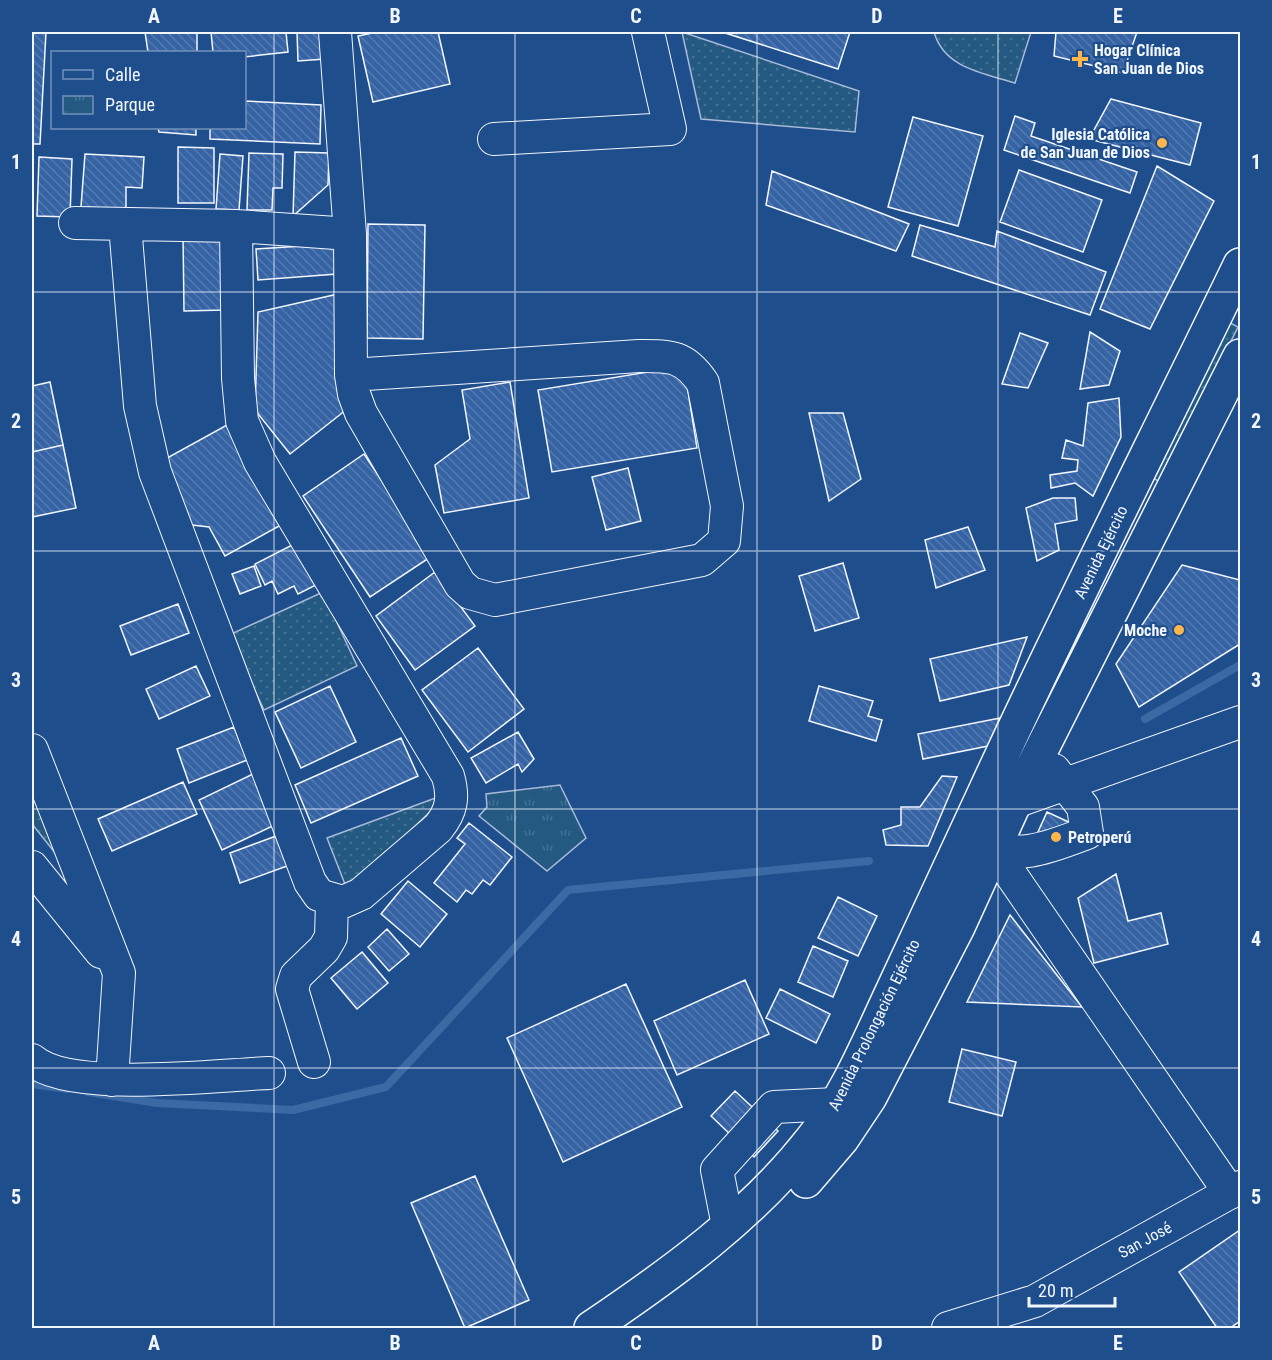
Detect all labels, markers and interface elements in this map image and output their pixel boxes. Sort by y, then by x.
text: A [148,4,160,28]
text: B [389,4,401,28]
text: C [630,4,642,28]
text: D [871,4,883,28]
text: E [1113,4,1123,28]
place label: Hogar Clínica San Juan de Dios [1094,41,1204,78]
marker: Hogar Clínica San Juan de Dios [1071,50,1089,68]
legend [51,51,246,129]
text: Calle [105,64,141,85]
text: Parque [105,94,155,115]
place label: Iglesia Católica de San Juan de Dios [1021,125,1150,162]
marker: Iglesia Católica de San Juan de Dios [1155,136,1169,150]
text: 1 [11,150,21,174]
text: 1 [1251,150,1261,174]
text: 2 [11,409,21,433]
text: 2 [1251,409,1261,433]
street label: Avenida Ejército [1070,502,1132,602]
place label: Moche [1124,621,1167,640]
marker: Moche [1172,623,1186,637]
text: 3 [11,668,21,692]
text: 3 [1251,668,1261,692]
place label: Petroperú [1068,828,1131,847]
marker: Petroperú [1049,830,1063,844]
text: 4 [11,927,21,951]
text: 4 [1251,927,1261,951]
street label: Avenida Prolongación Ejército [824,936,924,1114]
text: 5 [11,1185,21,1209]
text: 5 [1251,1185,1261,1209]
street label: San José [1115,1218,1175,1262]
scale bar [1029,1270,1114,1308]
text: 20 m [1038,1280,1073,1301]
text: A [148,1331,160,1355]
text: B [389,1331,401,1355]
text: C [630,1331,642,1355]
text: D [871,1331,883,1355]
text: E [1113,1331,1123,1355]

